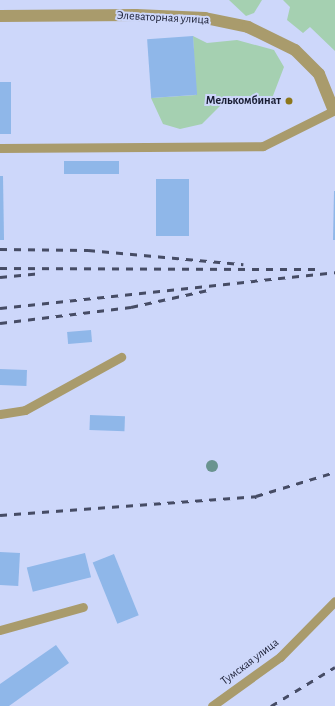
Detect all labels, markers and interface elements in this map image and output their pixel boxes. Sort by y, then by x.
street label: Элеваторная улица [116,8,210,28]
place label: Мелькомбинат [206,94,281,108]
marker: Мелькомбинат [284,96,294,106]
street label: Тумская улица [218,636,282,688]

